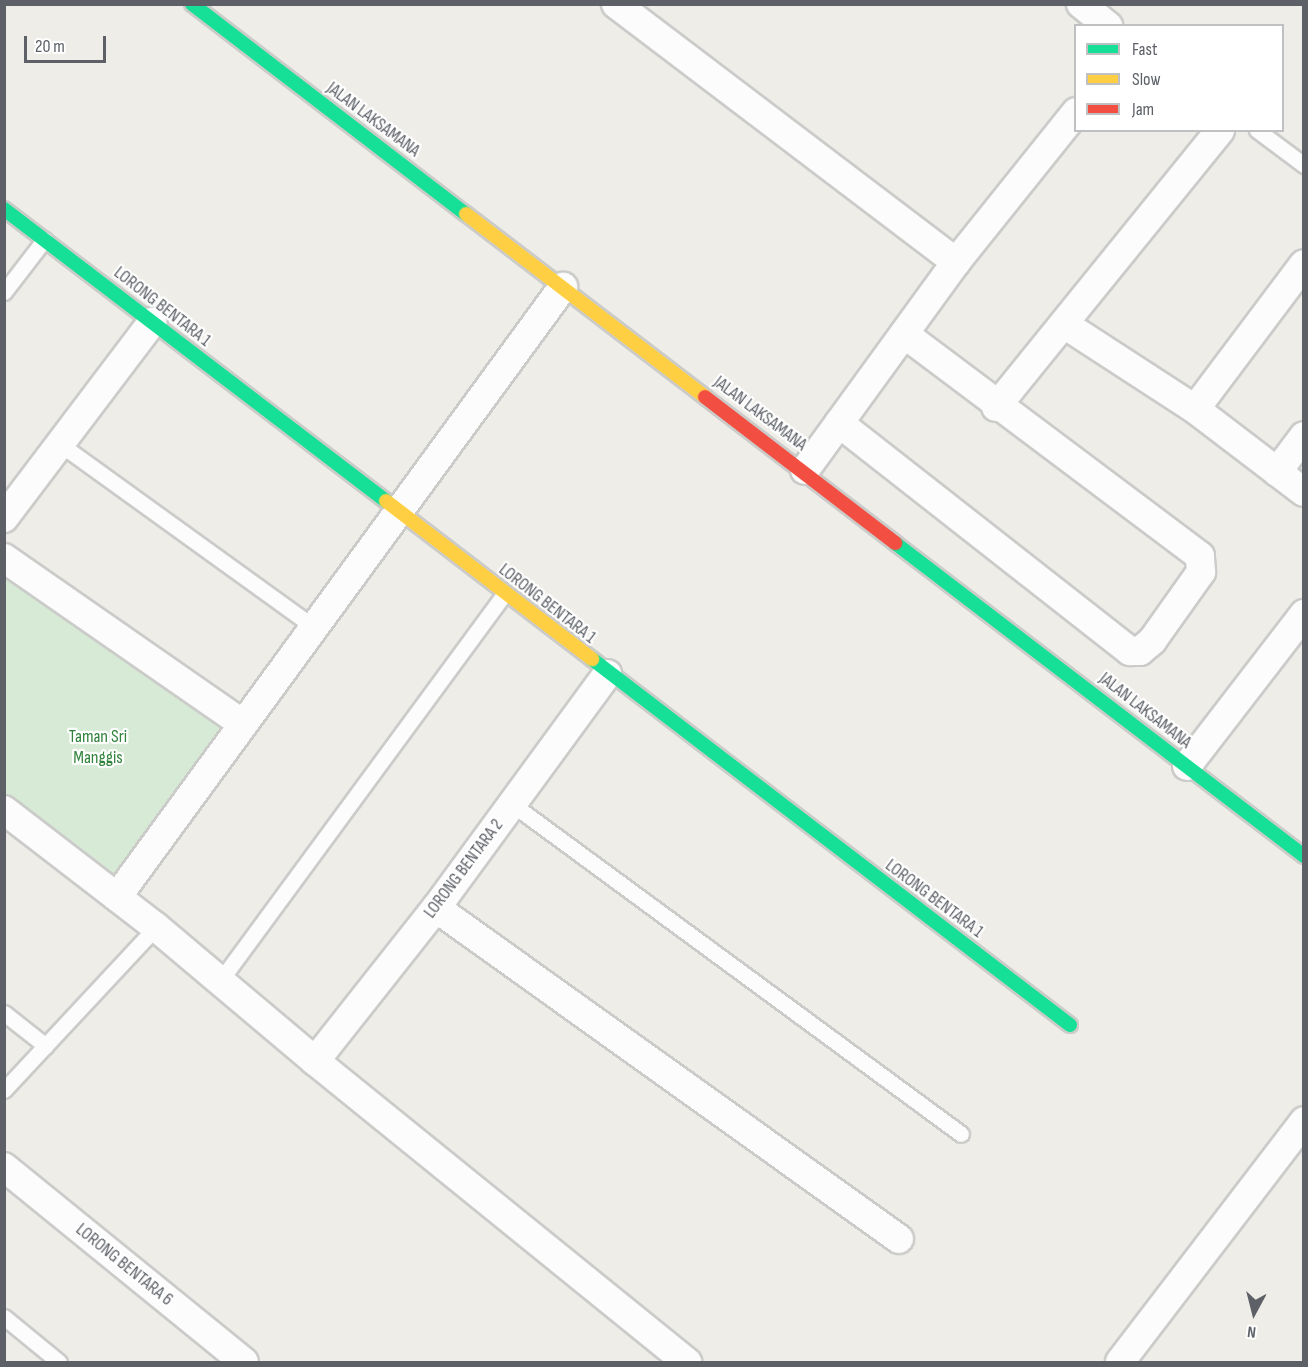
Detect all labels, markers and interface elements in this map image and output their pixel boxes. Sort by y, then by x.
scale bar [27,24,110,62]
legend [1074,24,1284,132]
text: 20 m [35,36,65,57]
text: Fast [1132,39,1157,60]
text: Slow [1132,69,1161,90]
street label: JALAN LAKSAMANA [322,78,424,162]
text: Jam [1132,99,1154,120]
street label: LORONG BENTARA 1 [109,262,215,352]
street label: JALAN LAKSAMANA [709,372,811,456]
street label: LORONG BENTARA 1 [494,559,600,649]
street label: JALAN LAKSAMANA [1094,668,1196,754]
park label: Taman Sri Manggis [69,727,127,770]
street label: LORONG BENTARA 2 [420,815,508,923]
street label: LORONG BENTARA 1 [881,855,987,943]
street label: LORONG BENTARA 6 [71,1219,177,1311]
north arrow [1224,1283,1284,1343]
text: N [1246,1321,1257,1341]

